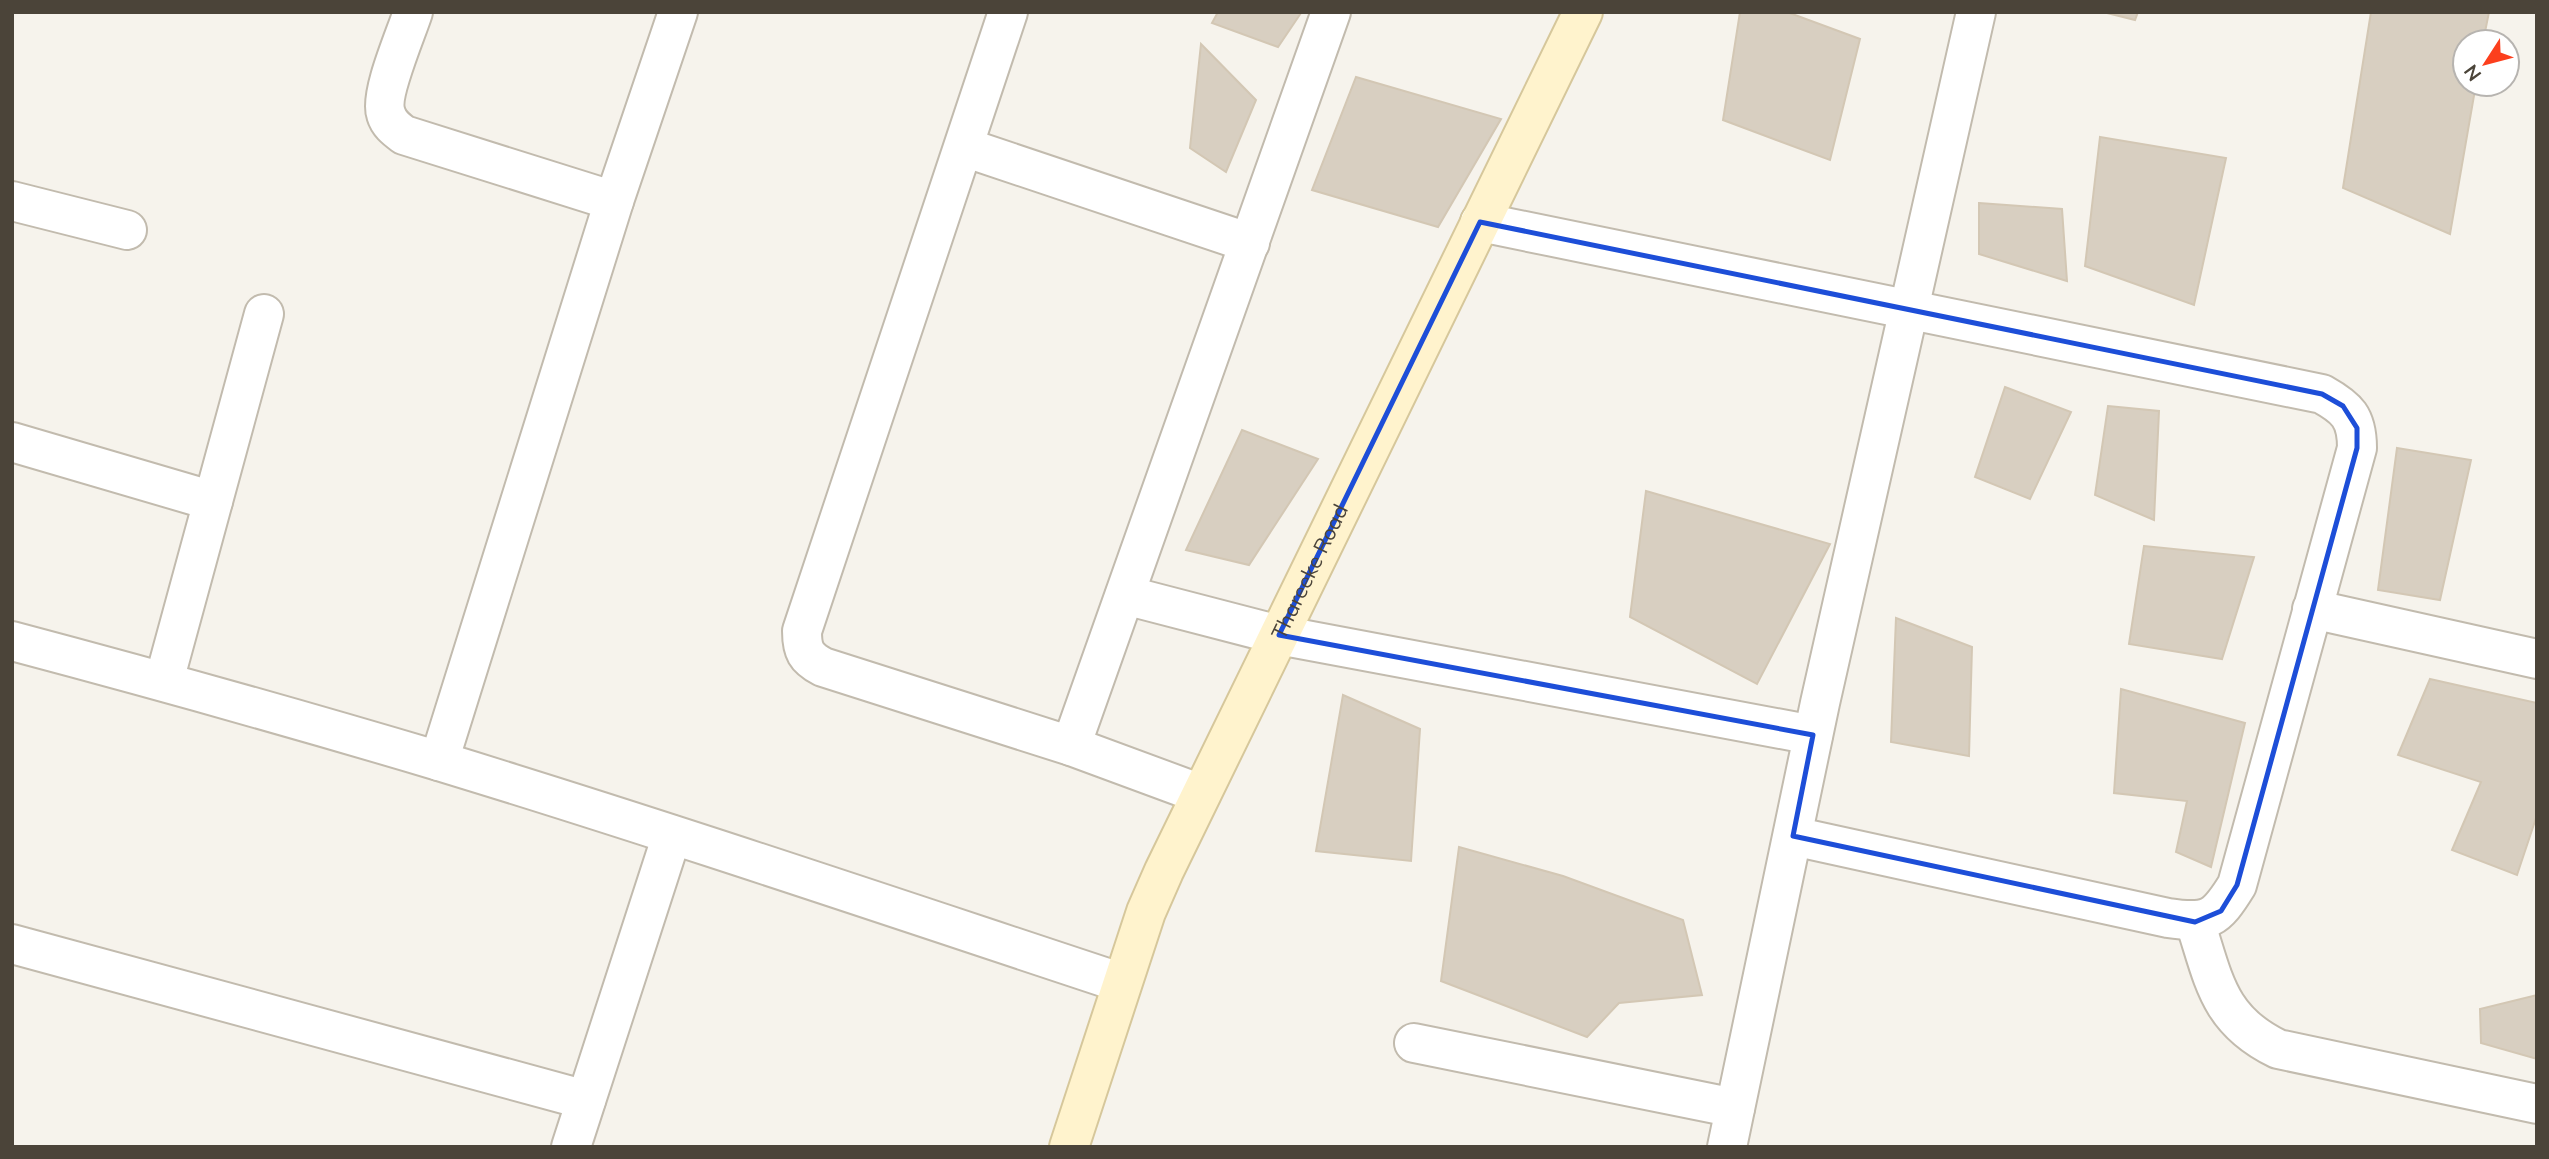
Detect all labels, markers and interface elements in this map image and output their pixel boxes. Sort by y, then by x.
north arrow [2451,28,2521,98]
text: N [2458,60,2486,86]
street label: Thareeke Road [1265,500,1353,643]

